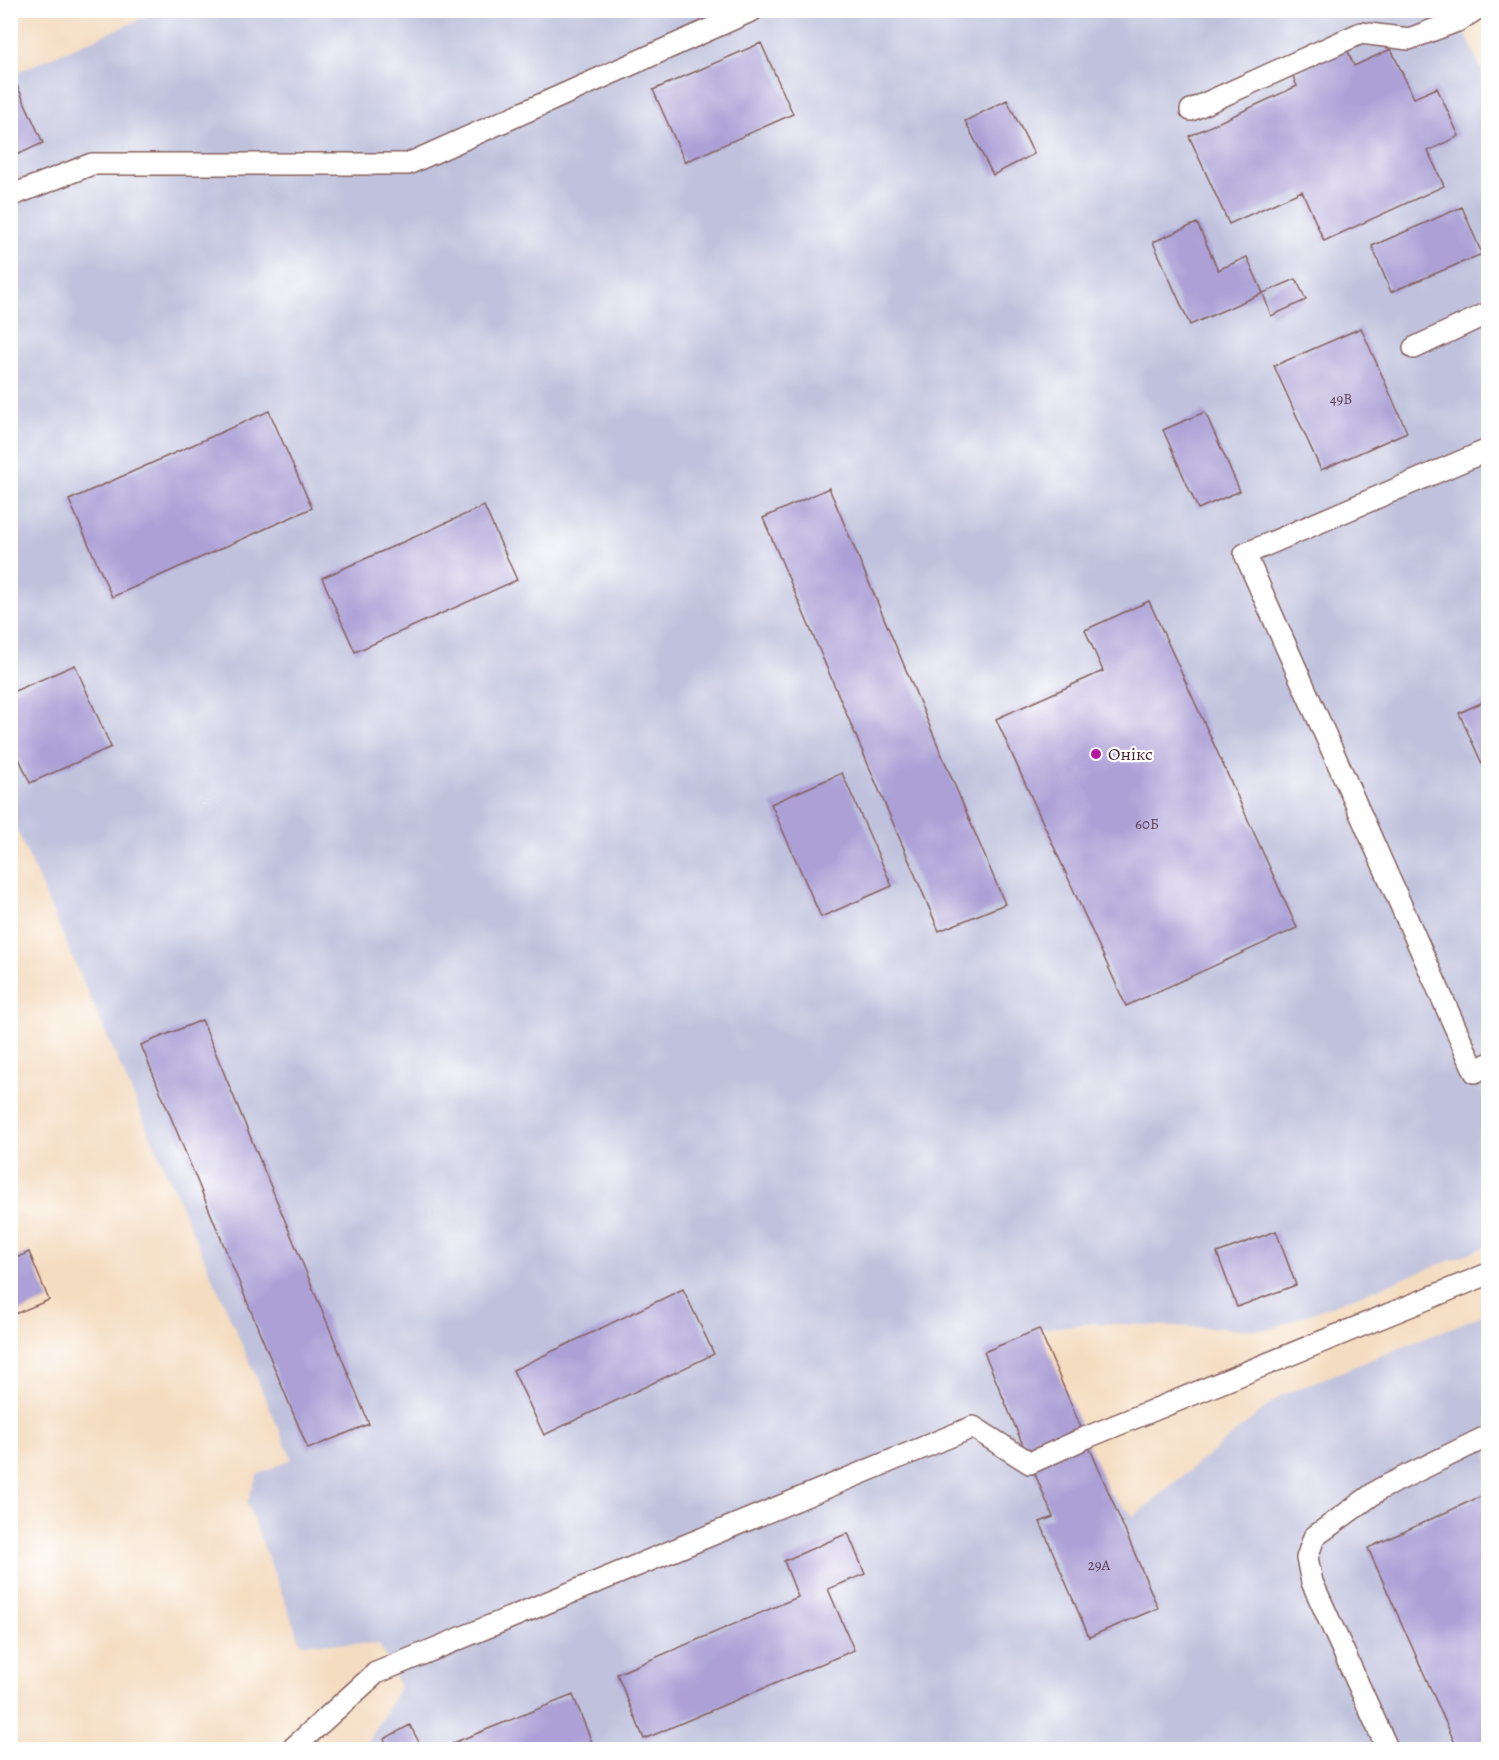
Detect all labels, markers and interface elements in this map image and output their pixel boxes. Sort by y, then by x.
house number: 49В [1330,389,1352,409]
place label: Онікс [1108,742,1153,766]
marker: Онікс [1089,747,1103,761]
house number: 60Б [1135,814,1159,834]
house number: 29А [1088,1555,1111,1575]

